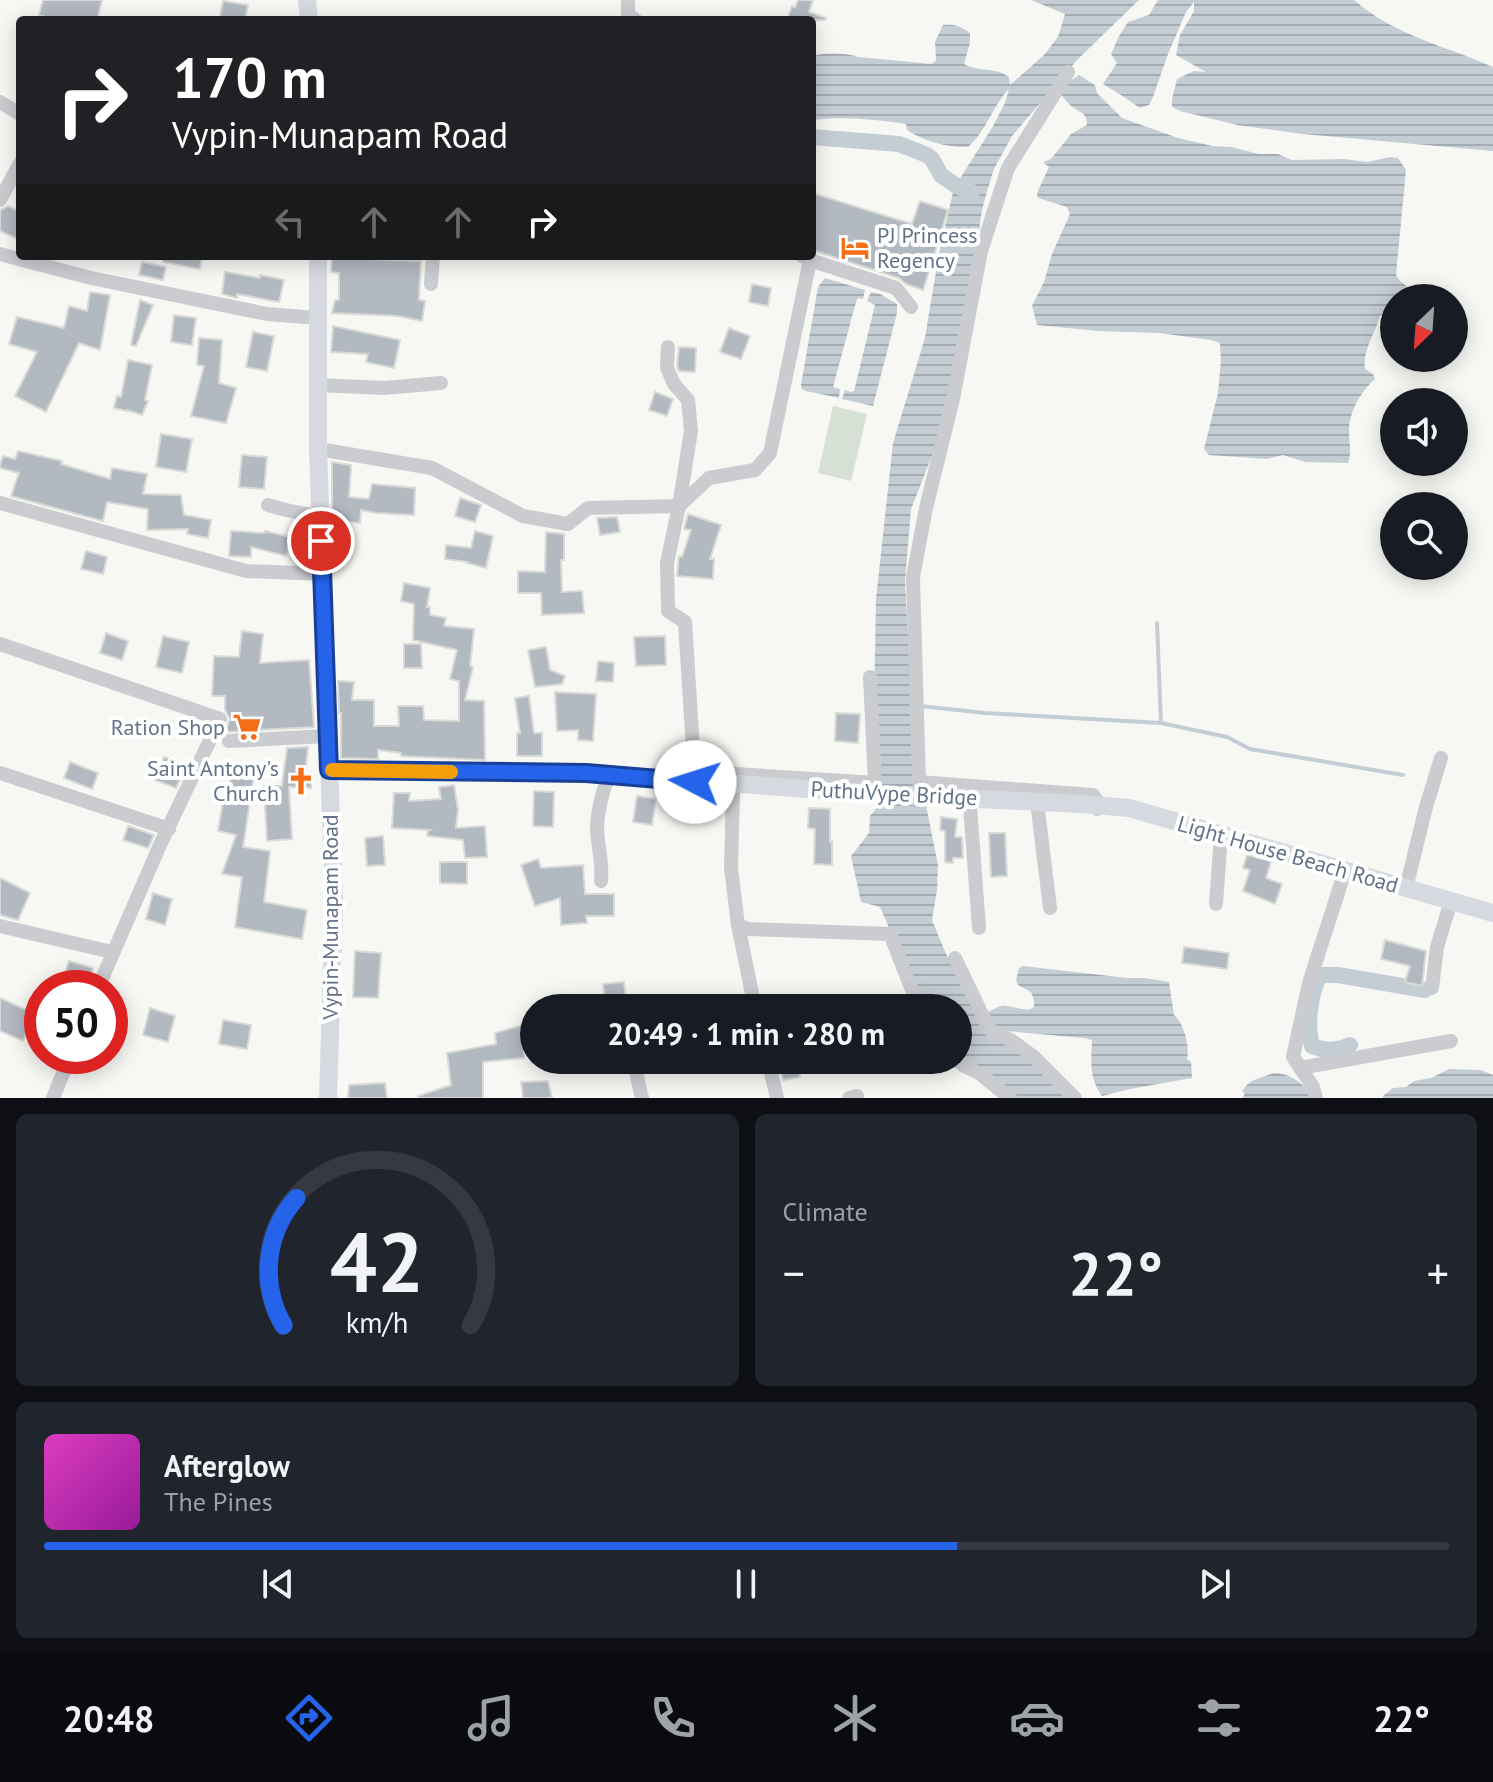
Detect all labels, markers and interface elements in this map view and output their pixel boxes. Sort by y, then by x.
text: 170 m [172,41,327,113]
icon: right [40,48,144,152]
text: Vypin-Munapam Road [172,111,508,158]
icon: left [268,200,312,244]
icon: ahead [352,200,396,244]
icon: ahead [436,200,480,244]
icon: right [520,200,564,244]
place label: PJ Princess Regency [877,221,978,274]
hotel icon: PJ Princess Regency [840,233,870,263]
north arrow [1380,284,1468,372]
map controls [1380,284,1468,580]
button: sound [1380,388,1468,476]
button: search [1380,492,1468,580]
pin [287,507,355,575]
icon: arrive [299,519,343,563]
supermarket icon: Ration Shop [232,712,262,742]
place label: Ration Shop [111,713,225,741]
position arrow [653,740,737,824]
place label: Saint Antony's Church [147,754,279,807]
church icon: Saint Antony's Church [286,766,316,796]
street label: PuthuVype Bridge [810,775,978,811]
street label: Light House Beach Road [1174,809,1402,899]
street label: Vypin-Munapam Road [316,814,344,1021]
speed limit sign: 50 [24,970,128,1074]
text: 20:49 · 1 min · 280 m [607,1014,885,1053]
text: Climate [783,1195,868,1228]
text: 42 [330,1207,424,1315]
text: 22° [1069,1234,1163,1312]
text: − [783,1244,805,1301]
text: + [1427,1244,1449,1301]
text: km/h [346,1304,409,1341]
text: Afterglow [164,1446,290,1485]
text: The Pines [164,1485,273,1518]
icon: previous [256,1562,300,1606]
icon: pause [724,1562,768,1606]
icon: next [1193,1562,1237,1606]
icon: directions [281,1690,337,1746]
icon: music [463,1690,519,1746]
icon: phone [645,1690,701,1746]
icon: climate [827,1690,883,1746]
icon: car [1009,1690,1065,1746]
icon: filters [1191,1690,1247,1746]
text: 20:48 [63,1695,154,1742]
text: 22° [1373,1695,1430,1742]

